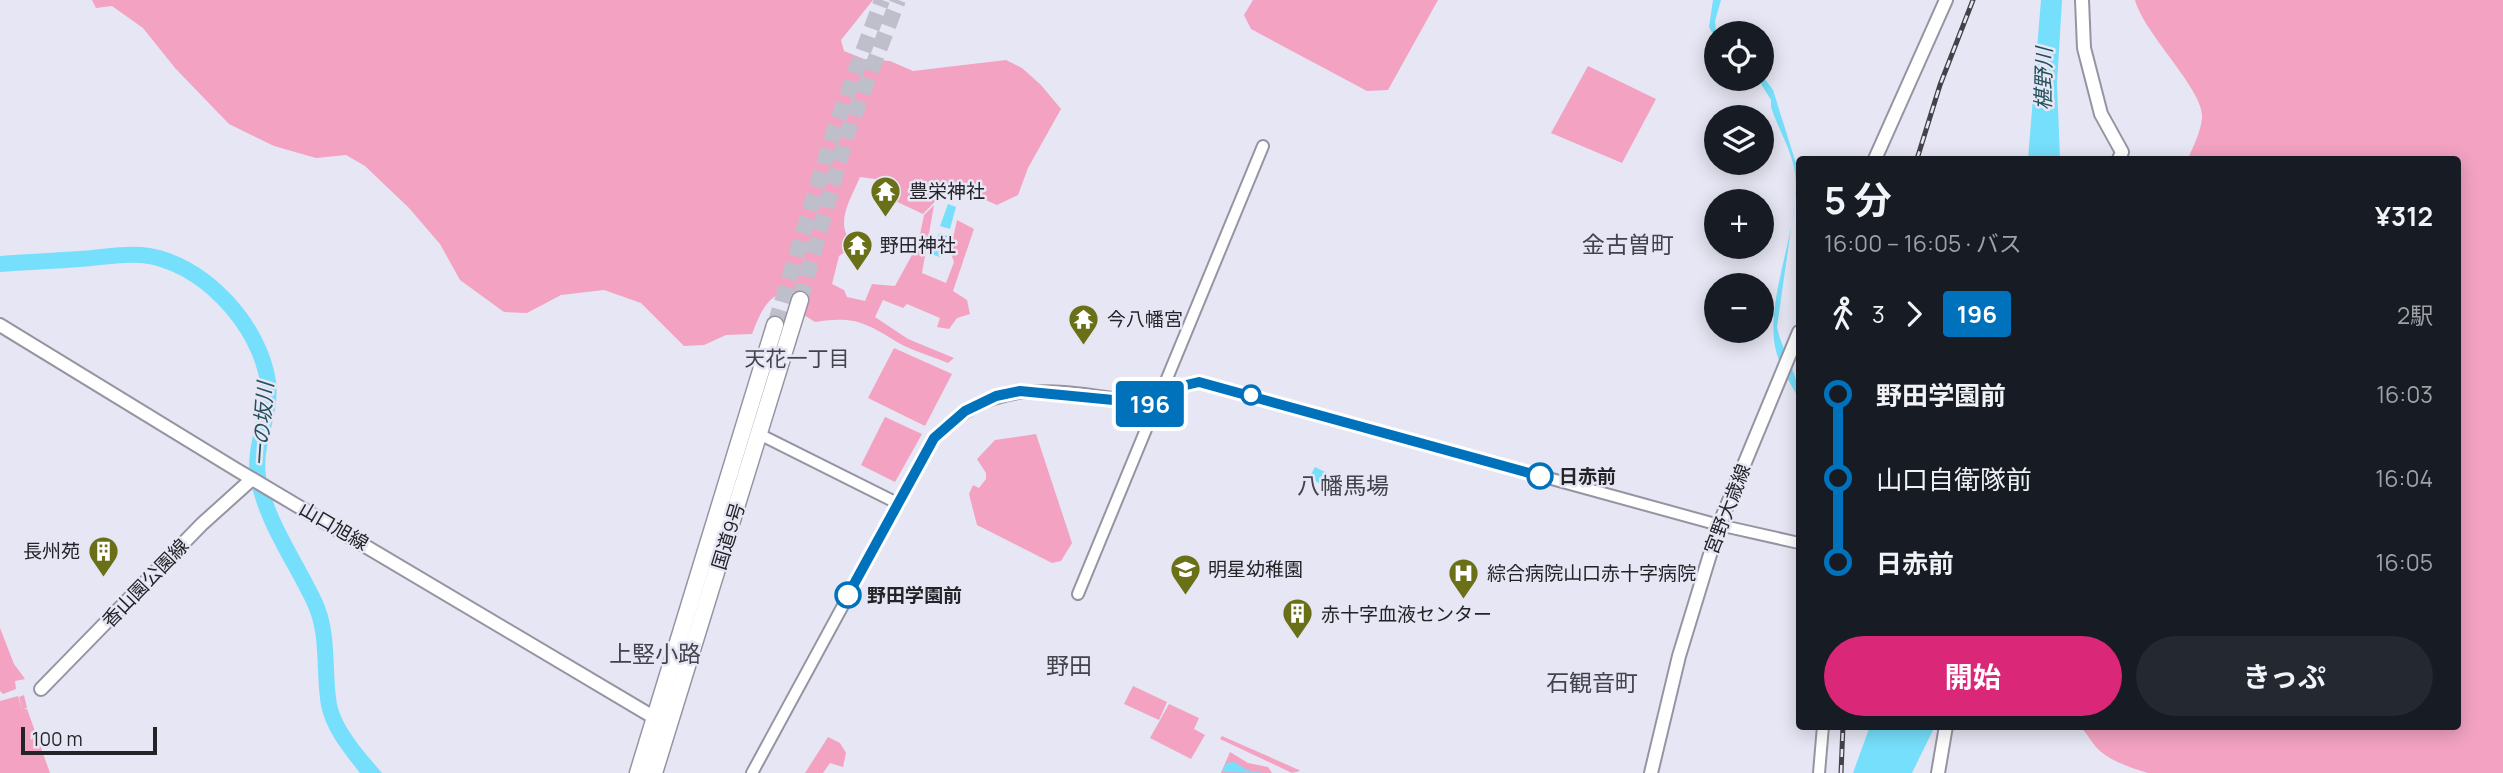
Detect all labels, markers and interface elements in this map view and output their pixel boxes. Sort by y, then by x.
map controls [1704,21,1774,343]
button: locate [1704,21,1774,91]
water label: 椹野川 [2028,45,2058,111]
button: layers [1704,105,1774,175]
text: 5 分 [1824,173,1892,225]
temple icon: 豊栄神社 [869,174,903,218]
place label: 豊栄神社 [909,178,985,204]
button: + [1704,189,1774,259]
text: ¥312 [2375,198,2433,234]
text: 16:00 – 16:05 · バス [1824,227,2022,259]
temple icon: 野田神社 [840,228,874,272]
district label: 金古曽町 [1582,228,1674,260]
place label: 野田神社 [880,232,956,258]
button: − [1704,273,1774,343]
icon: walk [1824,295,1862,333]
icon: forward [1895,295,1933,333]
text: 196 [1957,297,1997,330]
text: 3 [1872,298,1885,330]
text: 2駅 [2397,299,2433,331]
temple icon: 今八幡宮 [1067,302,1101,346]
place label: 今八幡宮 [1107,306,1183,332]
district label: 天花一丁目 [745,344,850,372]
text: 野田学園前 [1876,377,2006,413]
text: 16:03 [2376,378,2433,410]
water label: 一の坂川 [245,379,279,467]
line badge: 196 [1110,381,1190,427]
unlabelled marker [1241,385,1261,405]
text: 196 [1130,387,1170,420]
street label: 宮野大歳線 [1698,460,1756,558]
text: 山口自衛隊前 [1876,461,2032,497]
text: 16:04 [2375,462,2433,494]
marker: 日赤前 [1527,463,1553,489]
place label: 日赤前 [1559,463,1616,489]
district label: 八幡馬場 [1297,469,1389,501]
street label: 山口旭線 [295,496,373,556]
street label: 国道9号 [706,499,750,573]
street label: 香山園公園線 [96,533,194,633]
building icon: 長州苑 [86,534,120,578]
place label: 長州苑 [23,538,80,564]
text: 日赤前 [1876,545,1954,581]
text: 16:05 [2376,546,2433,578]
school or university icon: 明星幼稚園 [1168,552,1202,596]
place label: 明星幼稚園 [1208,556,1303,582]
hospital icon: 綜合病院山口赤十字病院 [1447,556,1481,600]
place label: 綜合病院山口赤十字病院 [1487,560,1696,586]
marker: 野田学園前 [835,582,861,608]
place label: 野田学園前 [867,582,962,608]
building icon: 赤十字血液センター [1281,597,1315,641]
place label: 赤十字血液センター [1321,601,1492,627]
button: 開始 [1824,636,2122,716]
button: きっぷ [2136,636,2433,716]
district label: 上竪小路 [609,637,701,669]
district label: 野田 [1046,649,1092,681]
district label: 石観音町 [1546,666,1638,698]
scale bar [21,724,158,756]
text: 100 m [32,726,83,752]

